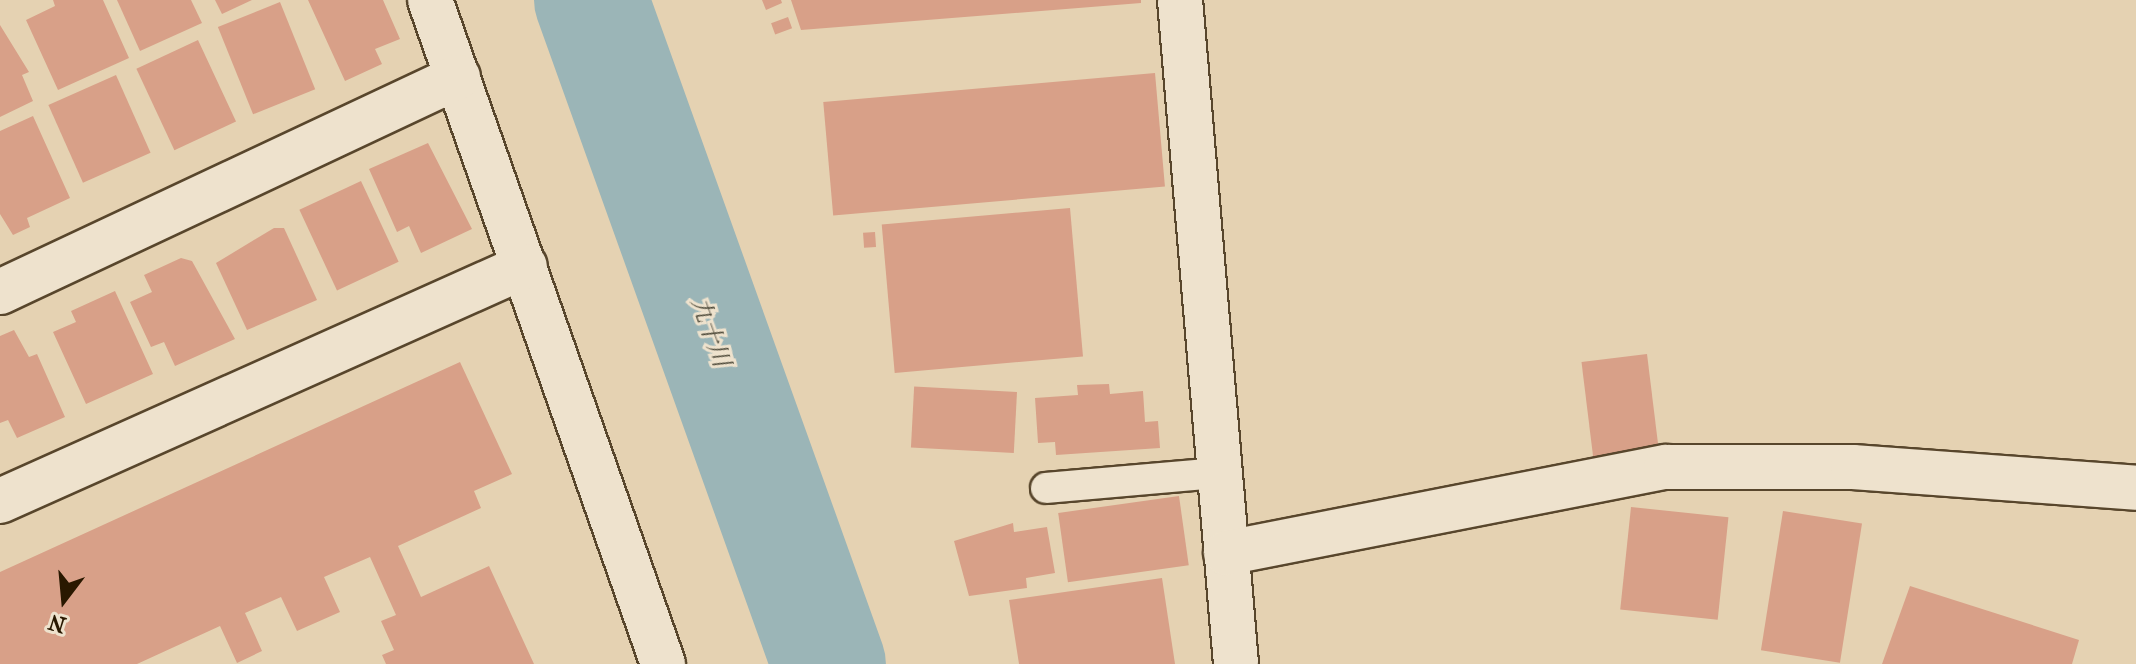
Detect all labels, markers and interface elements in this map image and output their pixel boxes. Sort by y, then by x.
water label: 九十川 [684,293,736,371]
north arrow [24,560,104,640]
text: N [46,608,69,638]

